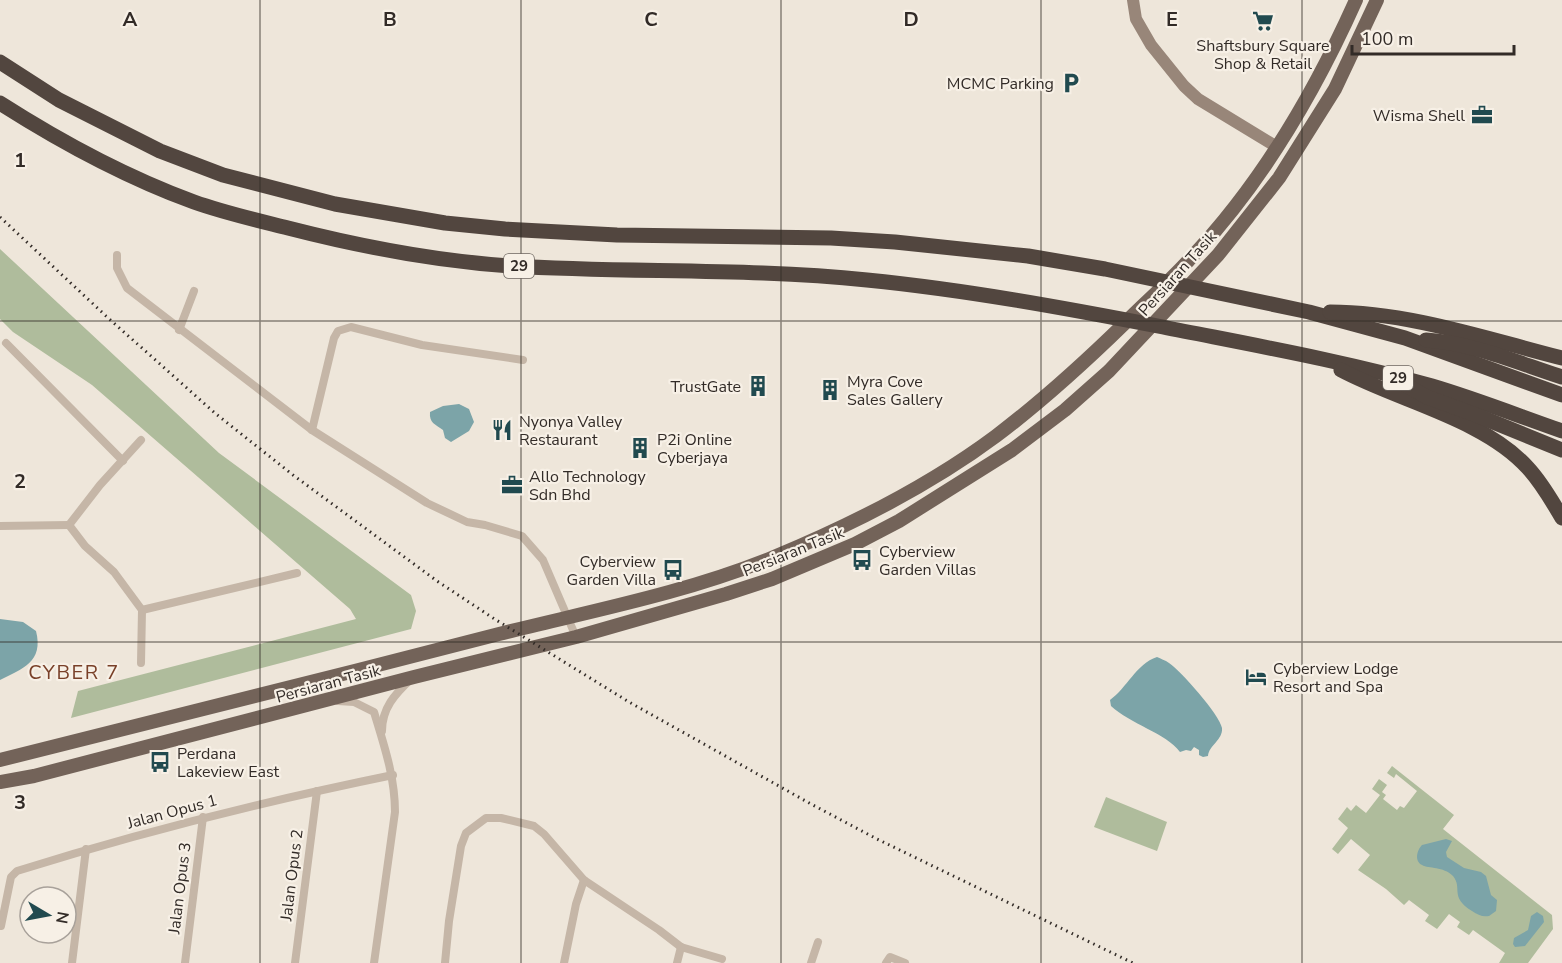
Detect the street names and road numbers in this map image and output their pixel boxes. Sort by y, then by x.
street label: Persiaran Tasik [1134,226,1223,321]
road number: 29 [504,254,534,278]
road number: 29 [1383,366,1413,390]
street label: Persiaran Tasik [739,521,848,582]
street label: Persiaran Tasik [274,659,384,708]
street label: Jalan Opus 1 [124,789,220,835]
street label: Jalan Opus 2 [275,828,309,923]
street label: Jalan Opus 3 [163,841,197,936]

